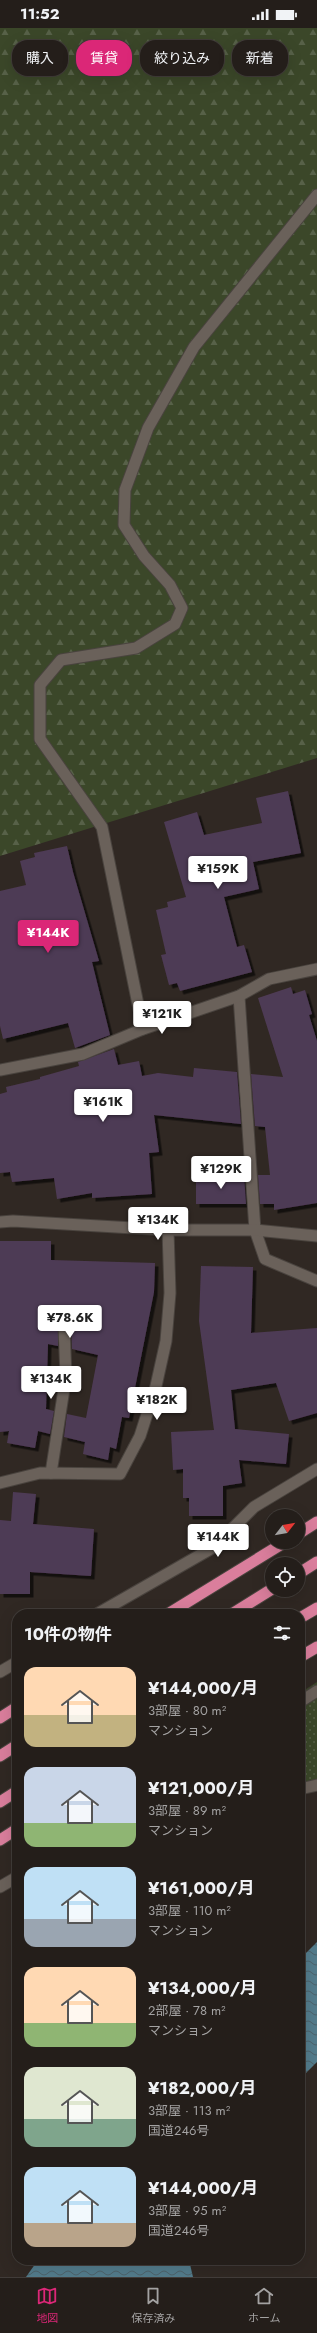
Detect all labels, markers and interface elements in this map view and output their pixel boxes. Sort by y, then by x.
text: 11:52 [20,3,60,25]
chip: 購入 [12,40,68,76]
chip: 賃貸 [76,40,132,76]
chip: 絞り込み [140,40,224,76]
chip: 新着 [232,40,288,76]
pin: ¥159K [190,856,246,890]
text: ¥159K [197,859,239,878]
pin: ¥144K [20,920,76,954]
text: ¥144K [27,923,69,942]
pin: ¥121K [134,1001,190,1035]
text: ¥121K [142,1004,182,1023]
pin: ¥161K [75,1089,131,1123]
text: ¥161K [83,1092,123,1111]
pin: ¥129K [193,1156,249,1190]
text: ¥129K [200,1159,242,1178]
pin: ¥134K [130,1207,186,1241]
text: ¥134K [137,1210,179,1229]
pin: ¥78.6K [37,1305,103,1339]
text: ¥78.6K [47,1308,93,1327]
pin: ¥134K [23,1366,79,1400]
text: ¥134K [30,1369,72,1388]
pin: ¥182K [129,1387,185,1421]
text: ¥182K [136,1390,178,1409]
north arrow [265,1509,305,1549]
map controls [265,1509,305,1597]
pin: ¥144K [190,1524,246,1558]
text: ¥144K [197,1527,239,1546]
button: locate [265,1557,305,1597]
text: 10件の物件 [24,1622,112,1646]
icon: filters [271,1622,293,1644]
text: ¥144,000/月 [148,1676,258,1700]
icon: home [56,1683,104,1731]
text: 3部屋 · 80 m² [148,1701,226,1720]
text: マンション [148,1721,213,1740]
text: ¥121,000/月 [148,1776,254,1800]
icon: home [56,1783,104,1831]
text: 3部屋 · 89 m² [148,1801,226,1820]
text: マンション [148,1821,213,1840]
text: ¥161,000/月 [148,1876,255,1900]
icon: home [56,1883,104,1931]
text: 3部屋 · 110 m² [148,1901,231,1920]
text: マンション [148,1921,213,1940]
text: ¥134,000/月 [148,1976,257,2000]
icon: home [56,1983,104,2031]
text: 2部屋 · 78 m² [148,2001,226,2020]
text: マンション [148,2021,213,2040]
text: ¥182,000/月 [148,2076,256,2100]
icon: home [56,2083,104,2131]
text: 3部屋 · 113 m² [148,2101,230,2120]
text: 国道246号 [148,2121,209,2140]
text: ¥144,000/月 [148,2176,258,2200]
icon: home [56,2183,104,2231]
text: 3部屋 · 95 m² [148,2201,226,2220]
text: 国道246号 [148,2221,209,2240]
tab: 地図 [36,2285,58,2326]
tab: 保存済み [131,2285,175,2326]
tab: ホーム [248,2285,281,2326]

